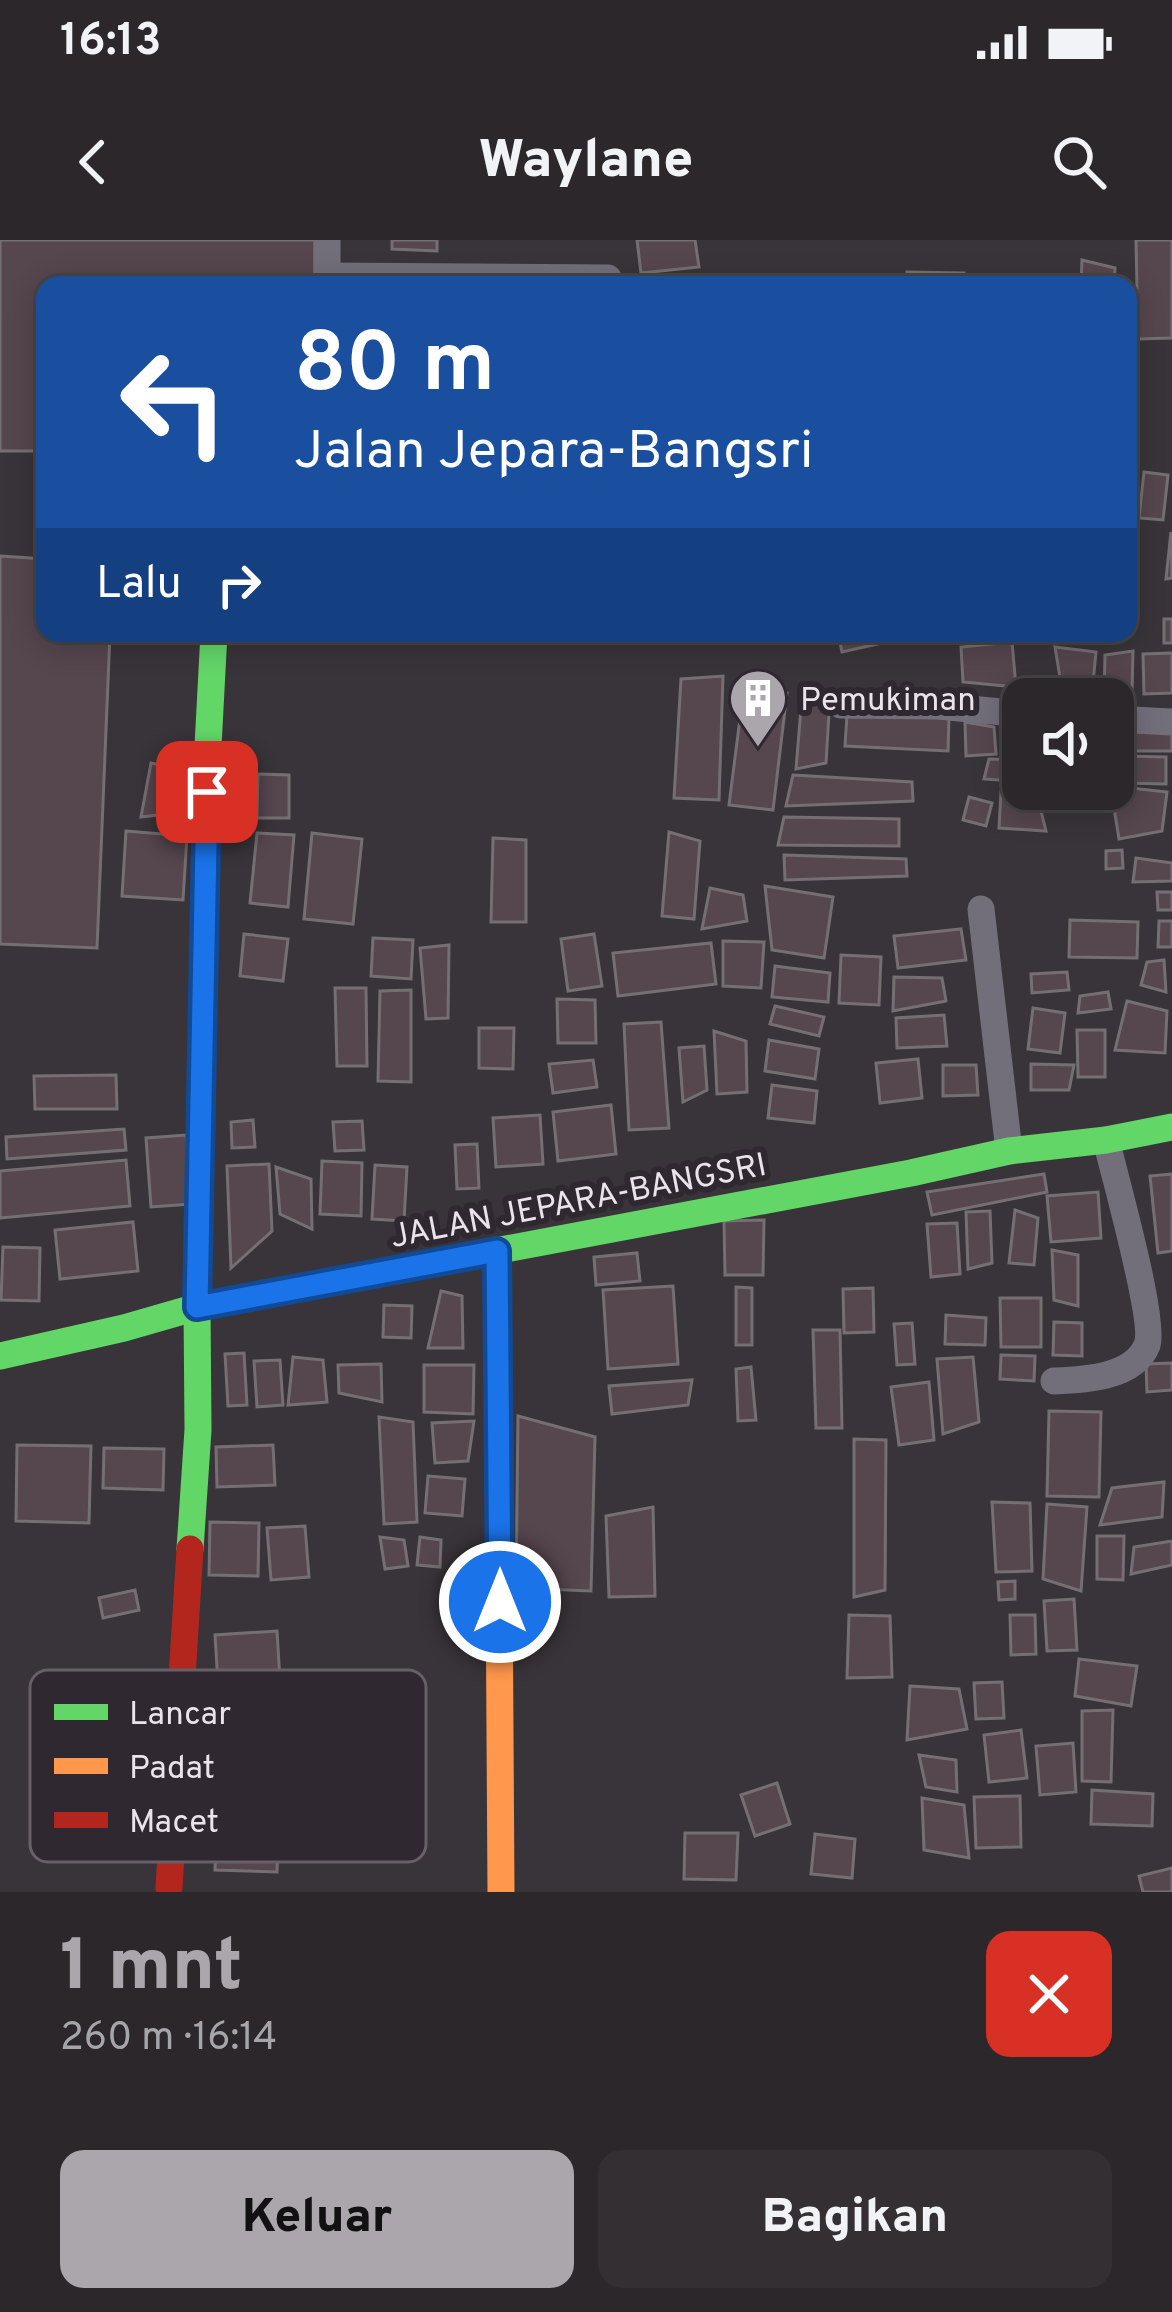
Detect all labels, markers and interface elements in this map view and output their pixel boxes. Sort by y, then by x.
text: 16:13 [60,14,162,71]
text: Waylane [479,128,693,197]
icon: back [60,129,126,195]
icon: search [1046,129,1112,195]
text: 80 m [294,315,495,421]
icon: left [96,324,252,480]
text: Jalan Jepara-Bangsri [294,419,813,488]
icon: right [206,552,272,618]
text: Lalu [96,557,182,614]
building icon: Pemukiman [727,667,789,749]
map controls [1002,678,1134,810]
button: sound [1002,678,1134,810]
place label: Pemukiman [800,681,976,723]
pin [156,741,258,843]
icon: arrive [174,759,240,825]
street label: JALAN JEPARA-BANGSRI [387,1146,770,1260]
position arrow [437,1539,563,1665]
legend [30,1670,426,1862]
text: Lancar [129,1695,231,1737]
text: Padat [129,1749,215,1791]
text: Macet [129,1803,219,1845]
text: 1 mnt [60,1924,243,2016]
button: close [986,1931,1112,2057]
text: 260 m · 16:14 [60,2015,277,2064]
button: Keluar [60,2150,574,2288]
button: Bagikan [598,2150,1112,2288]

